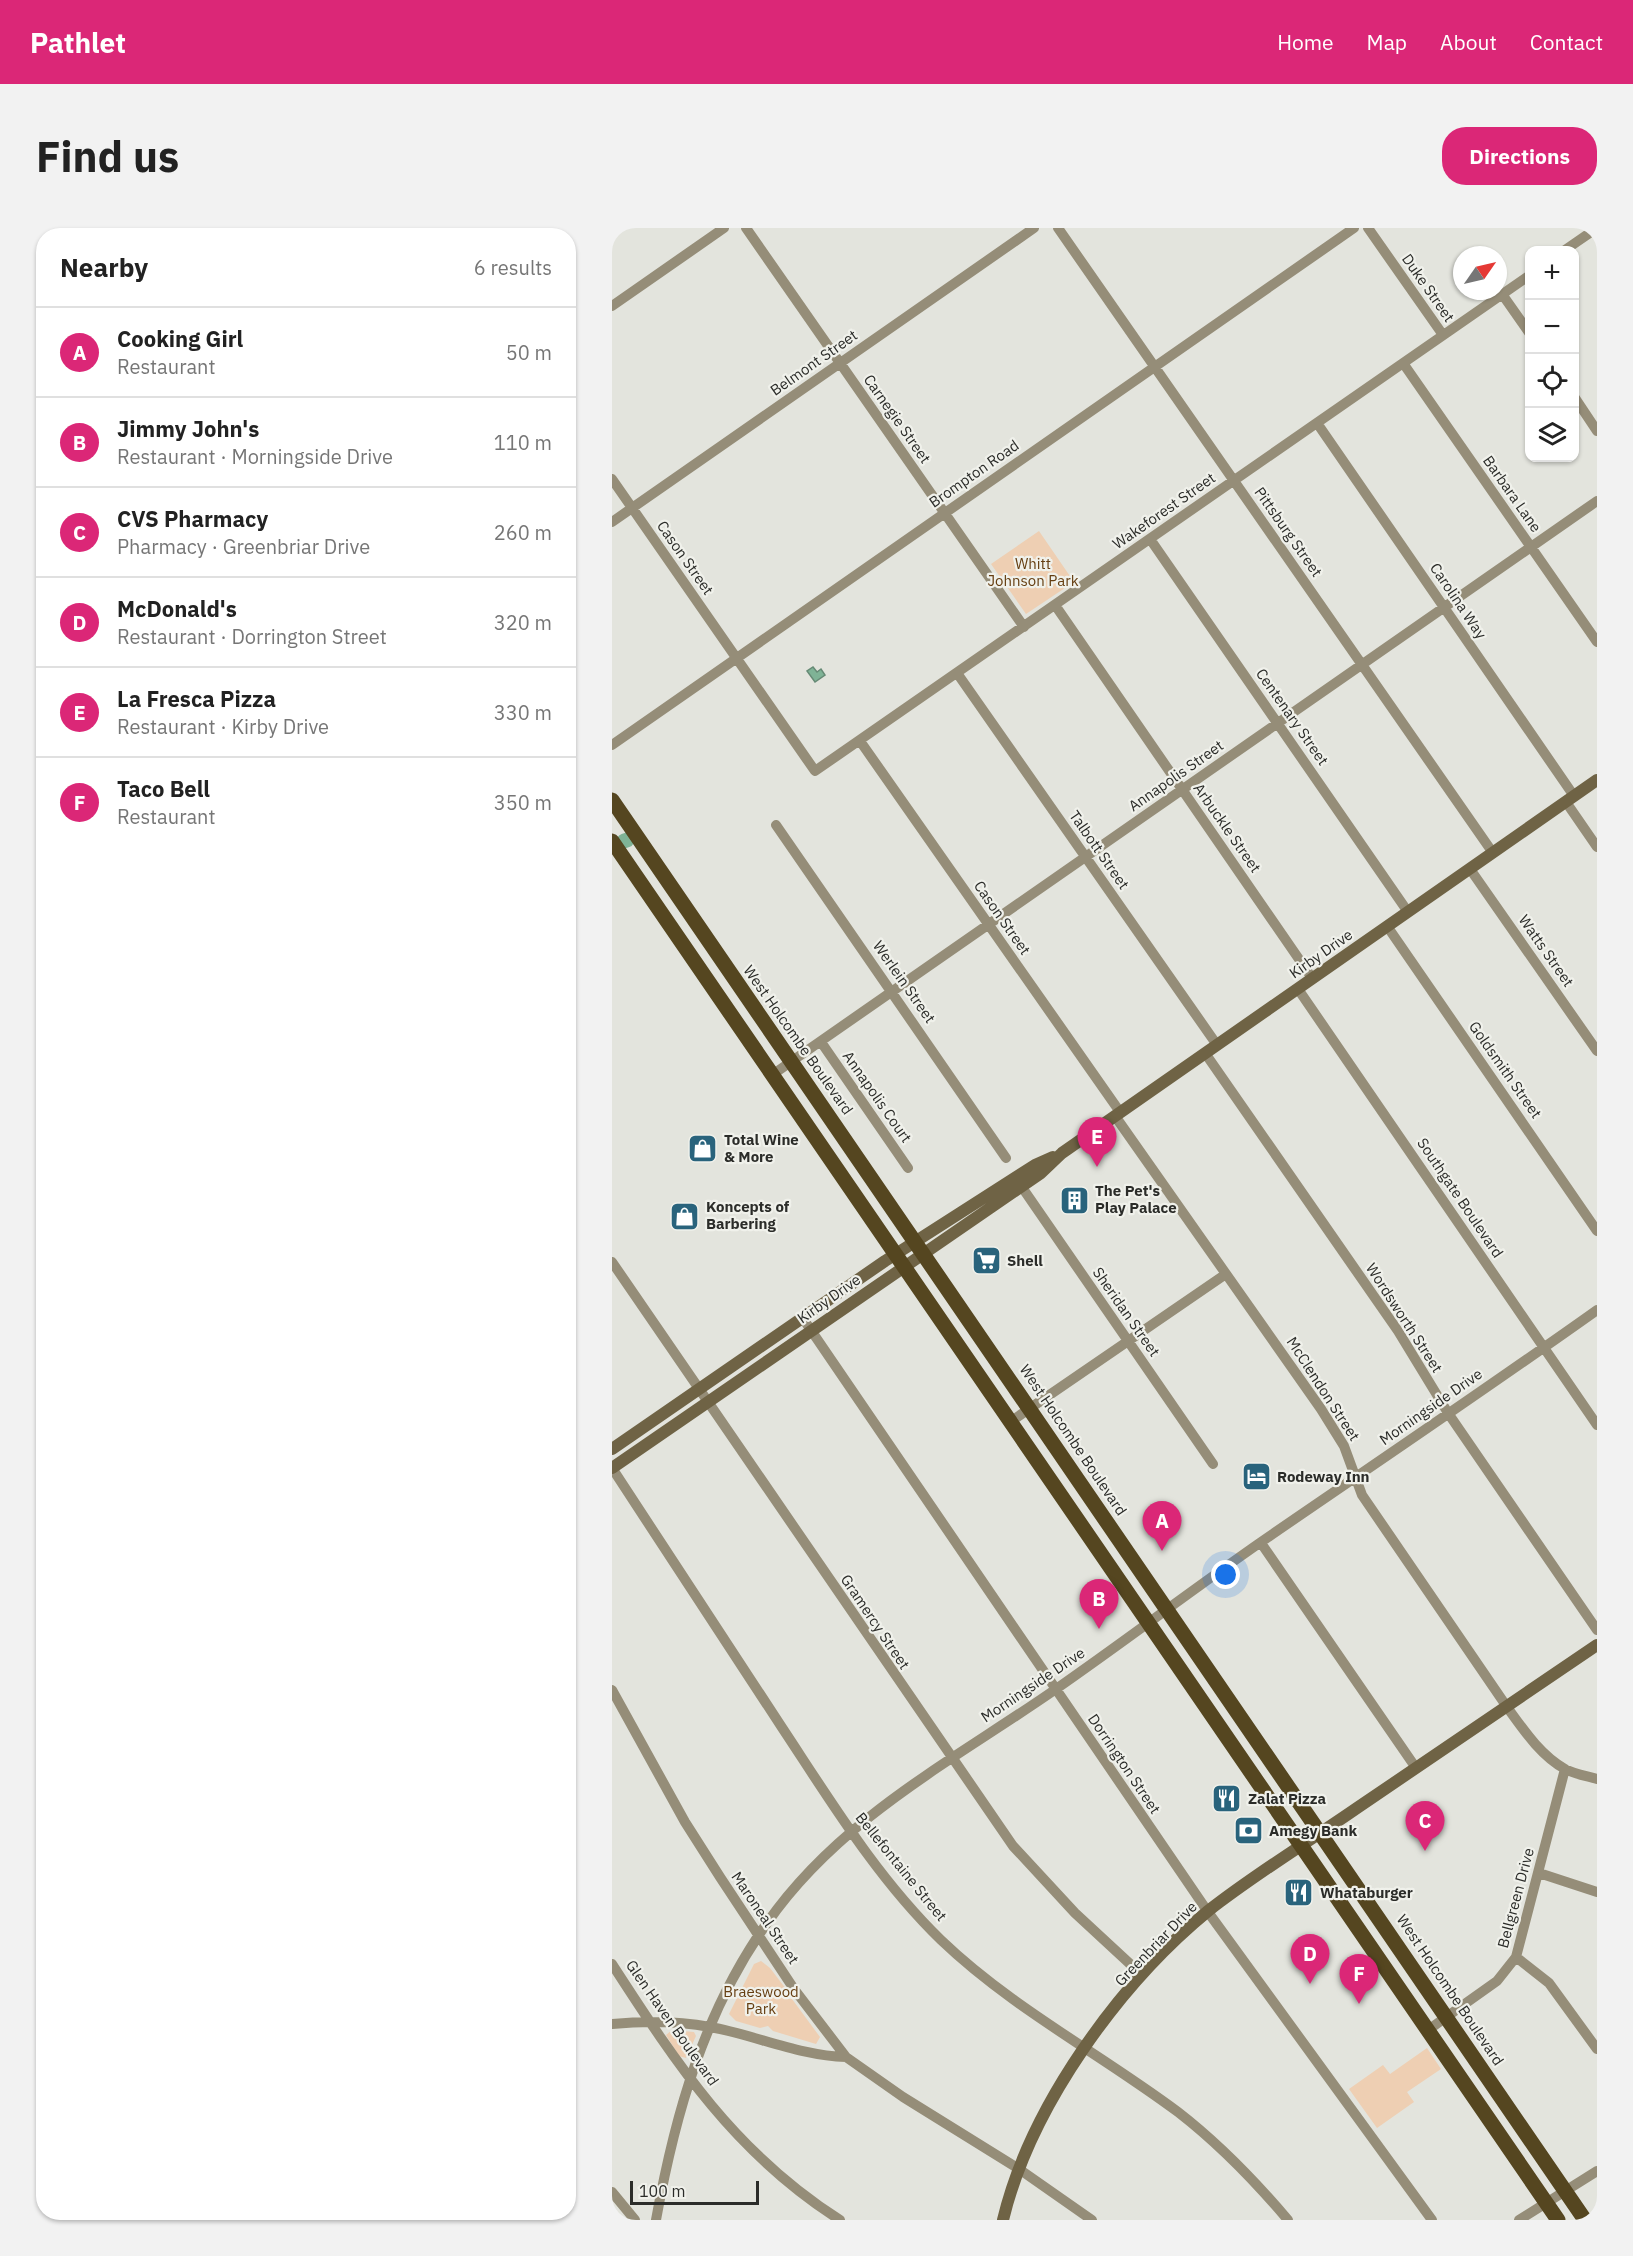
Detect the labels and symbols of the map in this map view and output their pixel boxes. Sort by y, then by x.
north arrow [1453,246,1507,300]
street label: Duke Street [1398,250,1459,326]
street label: Belmont Street [766,326,861,400]
street label: Carnegie Street [860,371,935,467]
street label: Brompton Road [925,436,1022,512]
street label: Barbara Lane [1479,452,1546,536]
street label: Wakeforest Street [1109,468,1219,553]
street label: Pittsburg Street [1250,483,1326,580]
street label: Cason Street [653,517,718,598]
park label: Whitt Johnson Park [987,554,1079,590]
street label: Carolina Way [1426,559,1491,643]
street label: Centenary Street [1252,665,1333,769]
street label: Annapolis Street [1125,736,1227,815]
street label: Arbuckle Street [1190,779,1265,876]
street label: Talbott Street [1065,807,1134,893]
street label: Cason Street [970,877,1035,958]
street label: Watts Street [1515,911,1578,990]
street label: Kirby Drive [1285,925,1356,982]
street label: Werlein Street [869,937,940,1027]
street label: West Holcombe Boulevard [740,961,857,1118]
street label: Goldsmith Street [1465,1017,1546,1122]
street label: Annapolis Court [839,1047,916,1146]
pin: E [1078,1118,1116,1167]
place label: Total Wine & More [724,1130,799,1166]
shop icon: Total Wine & More [687,1133,719,1165]
street label: Southgate Boulevard [1413,1134,1508,1261]
place label: The Pet's Play Palace [1095,1181,1177,1217]
building icon: The Pet's Play Palace [1058,1184,1090,1216]
place label: Koncepts of Barbering [706,1197,790,1233]
shop icon: Koncepts of Barbering [669,1200,701,1232]
supermarket icon: Shell [970,1245,1002,1277]
place label: Shell [1007,1251,1043,1270]
street label: Wordsworth Street [1362,1259,1447,1376]
street label: Sheridan Street [1089,1263,1164,1360]
street label: Kirby Drive [793,1270,864,1327]
street label: McClendon Street [1283,1333,1364,1444]
street label: West Holcombe Boulevard [1016,1361,1131,1519]
street label: Morningside Drive [1376,1364,1486,1449]
hotel icon: Rodeway Inn [1240,1461,1272,1493]
place label: Rodeway Inn [1277,1467,1370,1486]
pin: A [1142,1502,1182,1551]
your location [1211,1560,1240,1589]
street label: Gramercy Street [837,1571,914,1673]
pin: B [1080,1580,1118,1629]
street label: Morningside Drive [977,1643,1088,1726]
street label: Dorrington Street [1084,1710,1165,1817]
restaurant icon: Zalat Pizza [1211,1783,1243,1815]
place label: Zalat Pizza [1248,1789,1327,1808]
pin: C [1406,1802,1444,1851]
street label: Bellefontaine Street [852,1808,951,1925]
bank icon: Amegy Bank [1232,1815,1264,1847]
place label: Amegy Bank [1269,1821,1358,1840]
street label: Bellgreen Drive [1493,1846,1538,1950]
street label: Maroneal Street [727,1868,803,1968]
restaurant icon: Whataburger [1283,1877,1315,1909]
place label: Whataburger [1320,1883,1413,1902]
street label: Greenbriar Drive [1110,1897,1201,1990]
street label: West Holcombe Boulevard [1393,1911,1508,2069]
pin: D [1290,1934,1330,1984]
pin: F [1340,1954,1378,2004]
street label: Glen Haven Boulevard [622,1956,723,2089]
park label: Braeswood Park [723,1982,799,2018]
scale bar [630,2178,759,2206]

